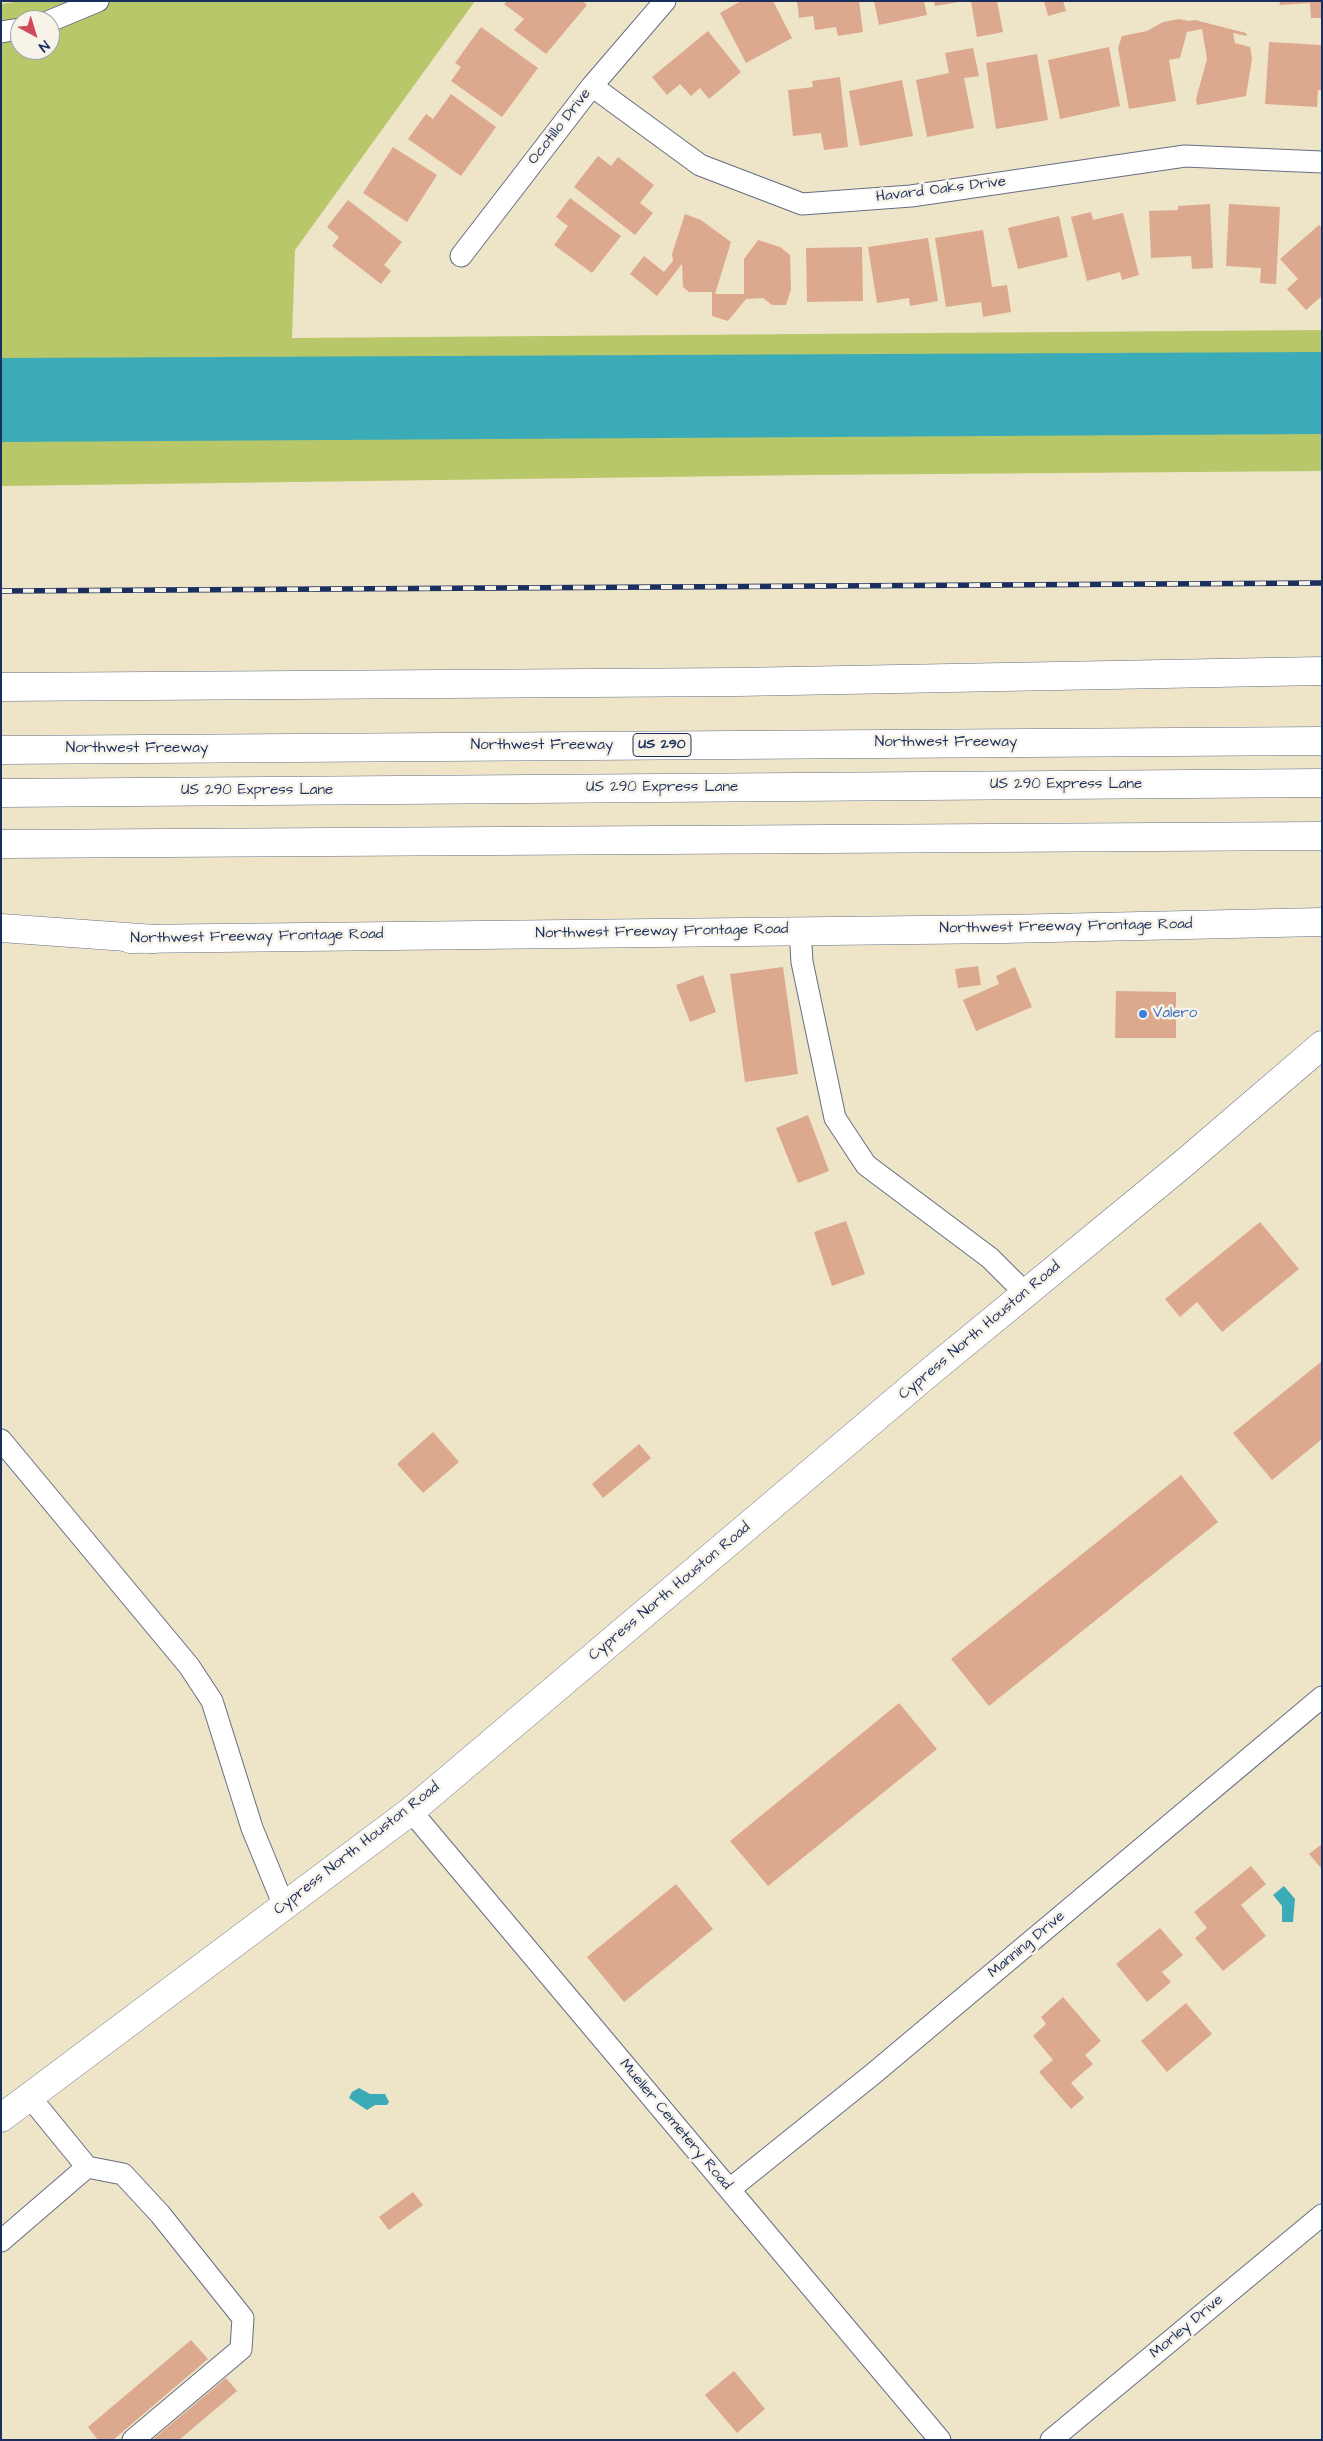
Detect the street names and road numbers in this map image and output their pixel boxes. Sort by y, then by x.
street label: Ocotillo Drive [525,85,595,169]
street label: Havard Oaks Drive [875,173,1007,207]
road number: US 290 [633,734,691,756]
street label: Northwest Freeway [875,734,1017,752]
street label: Northwest Freeway [471,737,613,755]
street label: Northwest Freeway [66,740,208,758]
street label: US 290 Express Lane [990,776,1142,794]
street label: US 290 Express Lane [586,779,738,797]
street label: US 290 Express Lane [181,782,333,800]
street label: Northwest Freeway Frontage Road [939,916,1193,938]
street label: Northwest Freeway Frontage Road [535,921,789,943]
street label: Northwest Freeway Frontage Road [130,926,384,948]
street label: Cypress North Houston Road [896,1258,1064,1404]
street label: Cypress North Houston Road [586,1519,754,1665]
street label: Cypress North Houston Road [271,1779,443,1919]
street label: Manning Drive [985,1908,1069,1982]
street label: Mueller Cemetery Road [615,2056,735,2194]
street label: Morley Drive [1147,2291,1227,2363]

